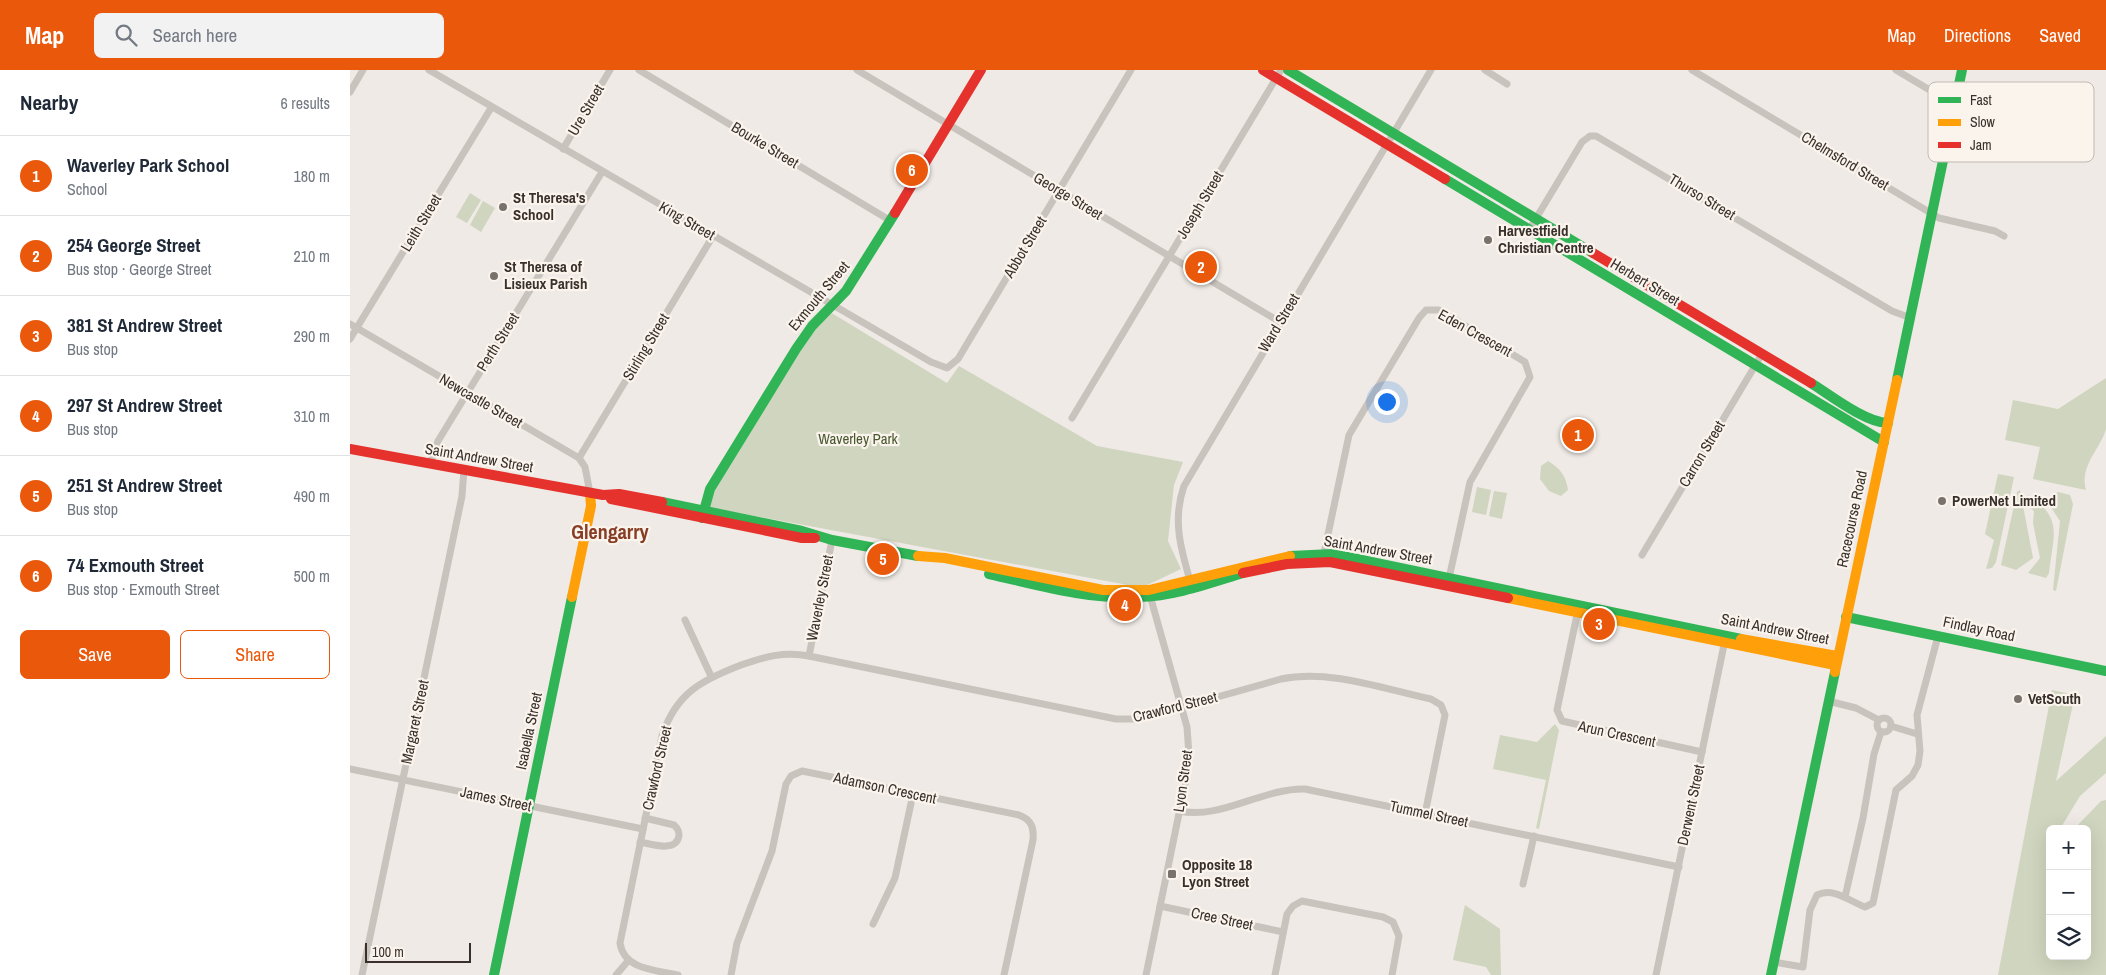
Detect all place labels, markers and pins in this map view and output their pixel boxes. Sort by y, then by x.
pin: 6 [896,151,928,189]
place label: St Theresa's School [513,187,586,225]
marker: St Theresa's School [497,201,509,213]
place label: Harvestfield Christian Centre [1498,220,1594,258]
marker: Harvestfield Christian Centre [1482,234,1494,246]
pin: 2 [1185,248,1217,286]
place label: St Theresa of Lisieux Parish [504,256,587,294]
marker: St Theresa of Lisieux Parish [488,270,500,282]
pin: 1 [1562,416,1594,454]
place label: PowerNet Limited [1952,490,2056,511]
marker: PowerNet Limited [1936,495,1948,507]
pin: 5 [867,540,899,578]
pin: 4 [1109,586,1141,624]
pin: 3 [1583,605,1615,643]
place label: VetSouth [2028,688,2081,709]
marker: VetSouth [2012,693,2024,705]
place label: Opposite 18 Lyon Street [1182,854,1253,892]
marker: Opposite 18 Lyon Street [1166,868,1178,880]

